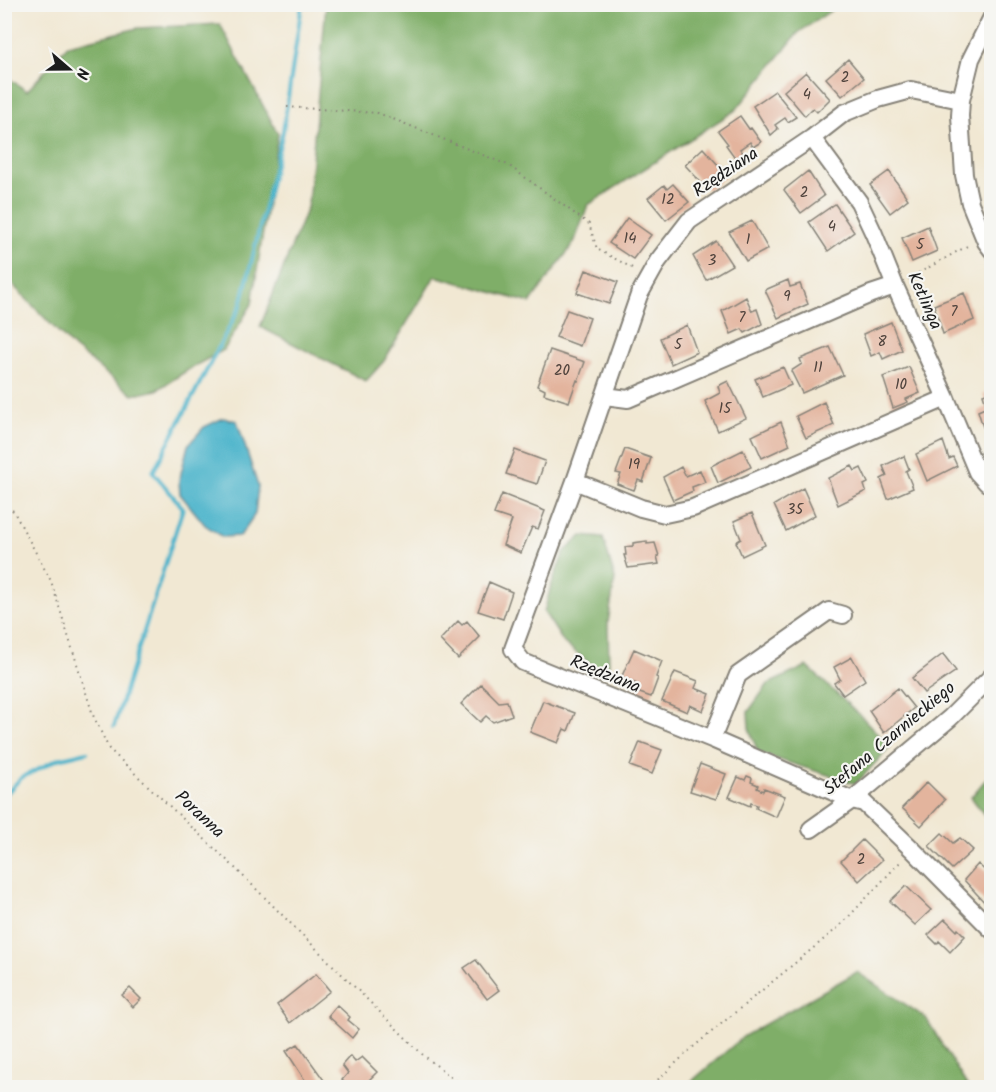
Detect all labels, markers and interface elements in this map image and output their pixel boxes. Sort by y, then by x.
north arrow [39,39,99,99]
text: N [68,65,95,83]
house number: 2 [841,66,849,90]
house number: 4 [803,83,811,107]
street label: Rzędziana [687,140,765,206]
house number: 2 [800,181,808,205]
house number: 12 [661,188,675,212]
house number: 4 [828,215,836,239]
house number: 14 [624,227,636,251]
house number: 1 [746,228,751,252]
house number: 5 [916,233,925,257]
house number: 3 [708,249,717,273]
street label: Ketlinga [898,267,950,335]
house number: 9 [783,285,791,309]
house number: 7 [951,300,959,324]
house number: 7 [739,306,747,330]
house number: 8 [877,330,887,354]
house number: 5 [674,333,683,357]
house number: 11 [813,356,823,380]
house number: 20 [554,359,571,383]
house number: 10 [895,373,908,397]
house number: 15 [719,397,732,421]
house number: 19 [628,453,641,477]
house number: 35 [787,498,804,522]
street label: Rzędziana [565,648,645,702]
street label: Stefana Czarnieckiego [817,675,963,803]
street label: Poranna [167,784,231,846]
house number: 2 [857,848,865,872]

